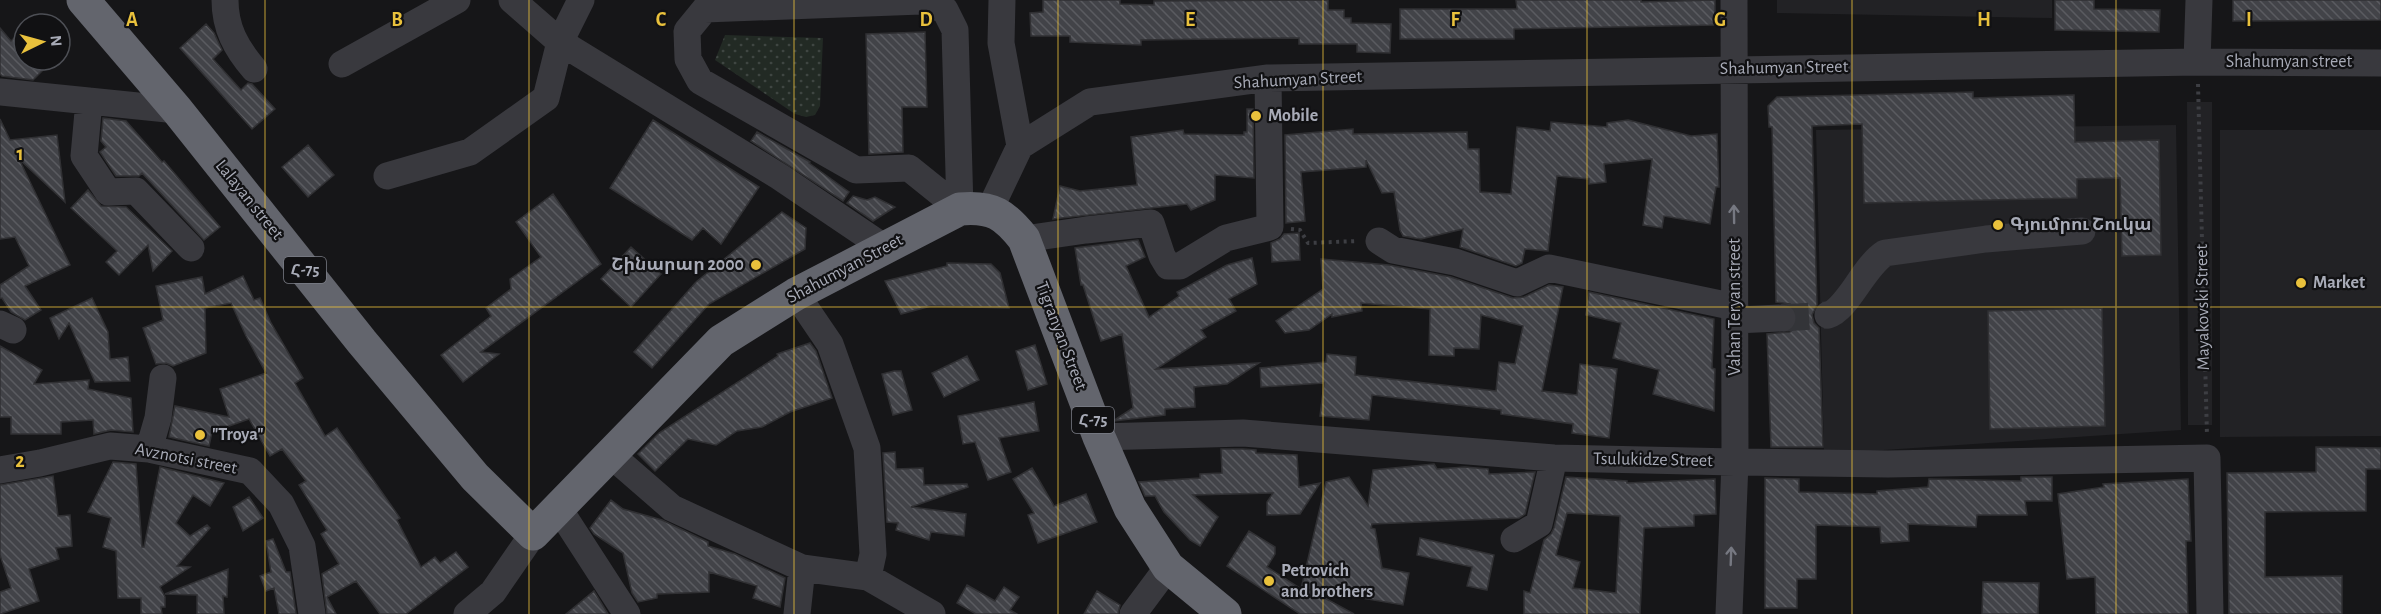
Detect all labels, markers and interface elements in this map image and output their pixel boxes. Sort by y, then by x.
text: A [126,10,138,30]
text: B [391,10,403,30]
text: C [656,10,667,30]
text: D [919,10,933,30]
text: E [1185,10,1195,30]
text: F [1450,10,1460,30]
text: G [1714,10,1726,30]
text: H [1977,10,1991,30]
text: I [2246,10,2252,30]
north arrow [12,12,72,72]
text: N [47,35,64,47]
street label: Shahumyan street [2226,53,2353,71]
street label: Shahumyan Street [1720,58,1849,78]
street label: Shahumyan Street [1233,68,1363,92]
place label: Mobile [1268,107,1318,125]
marker: Mobile [1249,109,1263,123]
text: 1 [16,144,24,164]
street label: Lalayan street [212,157,287,243]
one-way arrow [1729,204,1740,224]
place label: Գյումրու Շուկա [2010,216,2151,234]
marker: Գյումրու Շուկա [1991,218,2005,232]
street label: Shahumyan Street [784,231,906,307]
street label: Vahan Teryan street [1726,238,1744,376]
street label: Mayakovski Street [2193,243,2213,370]
place label: Շինարար 2000 [611,256,744,274]
road number: Հ-75 [284,257,326,283]
marker: Շինարար 2000 [749,258,763,272]
place label: Market [2313,274,2365,292]
marker: Market [2294,276,2308,290]
street label: Tigranyan Street [1032,279,1090,393]
road number: Հ-75 [1072,407,1114,433]
place label: "Troya" [212,426,264,444]
marker: "Troya" [193,428,207,442]
street label: Avznotsi street [133,440,239,478]
street label: Tsulukidze Street [1593,450,1713,470]
text: 2 [15,451,25,471]
one-way arrow [1726,546,1737,566]
place label: Petrovich and brothers [1281,562,1373,601]
marker: Petrovich and brothers [1262,574,1276,588]

